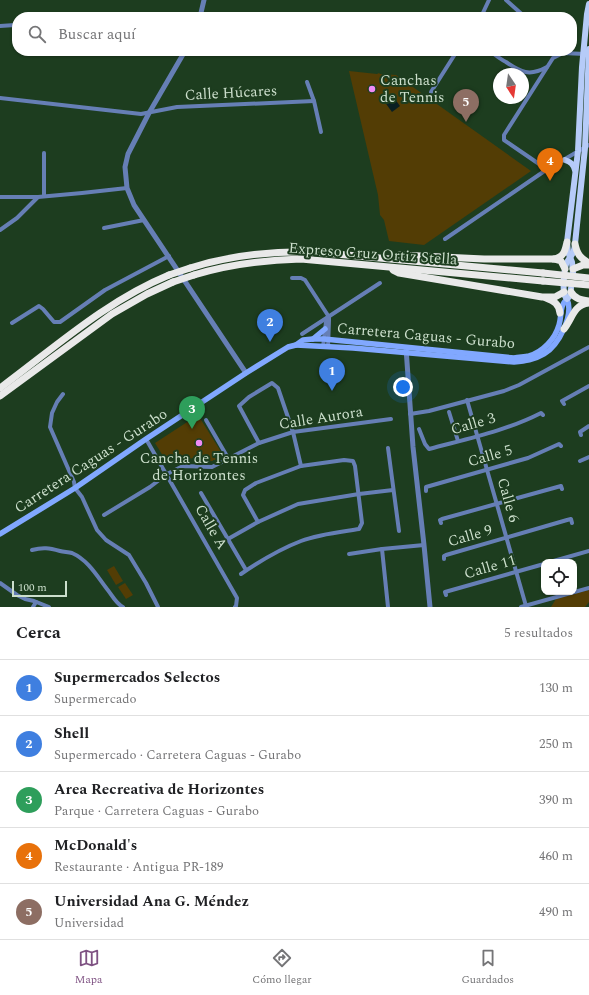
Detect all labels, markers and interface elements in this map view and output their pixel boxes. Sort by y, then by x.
search box [12,12,577,56]
icon: search [26,23,48,45]
text: Buscar aquí [58,23,136,46]
north arrow [493,68,529,104]
place label: Canchas de Tennis [380,69,445,109]
street label: Calle Húcares [184,79,278,107]
marker: Canchas de Tennis [367,84,377,94]
pin: 5 [453,89,479,122]
pin: 4 [537,148,563,181]
street label: Expreso Cruz Ortiz Stella [288,237,459,271]
pin: 2 [257,309,283,342]
street label: Carretera Caguas - Gurabo [336,317,516,355]
pin: 1 [319,358,345,391]
your location [393,377,413,397]
pin: 3 [179,396,205,429]
street label: Calle Aurora [277,400,365,436]
street label: Carretera Caguas - Gurabo [10,403,172,519]
street label: Calle 3 [448,407,499,441]
marker: Cancha de Tennis de Horizontes [194,438,204,448]
street label: Calle 5 [465,439,515,473]
place label: Cancha de Tennis de Horizontes [140,447,258,487]
street label: Calle 6 [491,475,525,526]
street label: Calle A [189,500,233,554]
street label: Calle 9 [445,519,495,553]
street label: Calle 11 [461,549,519,585]
map controls [541,559,577,595]
button: locate [541,559,577,595]
scale bar [12,579,67,598]
text: 100 m [18,579,47,596]
text: Cerca [16,620,61,646]
text: 5 resultados [504,623,573,643]
text: Supermercados Selectos [54,666,220,689]
text: 1 [25,678,33,698]
text: 130 m [539,678,573,698]
text: Supermercado [54,689,137,709]
text: Shell [54,722,89,745]
text: 2 [25,734,33,754]
text: 250 m [539,734,573,754]
text: Supermercado · Carretera Caguas - Gurabo [54,745,301,765]
text: Area Recreativa de Horizontes [54,778,264,801]
text: 3 [25,790,33,810]
text: 390 m [539,790,573,810]
text: Parque · Carretera Caguas - Gurabo [54,801,259,821]
text: McDonald's [54,834,137,857]
text: 4 [25,846,33,866]
text: 460 m [539,846,573,866]
text: Restaurante · Antigua PR-189 [54,857,223,877]
text: Universidad Ana G. Méndez [54,890,249,913]
text: 5 [25,902,33,922]
text: 490 m [539,902,573,922]
text: Universidad [54,913,124,933]
tab: Mapa [75,947,102,988]
tab: Cómo llegar [252,947,312,988]
tab: Guardados [461,947,514,988]

